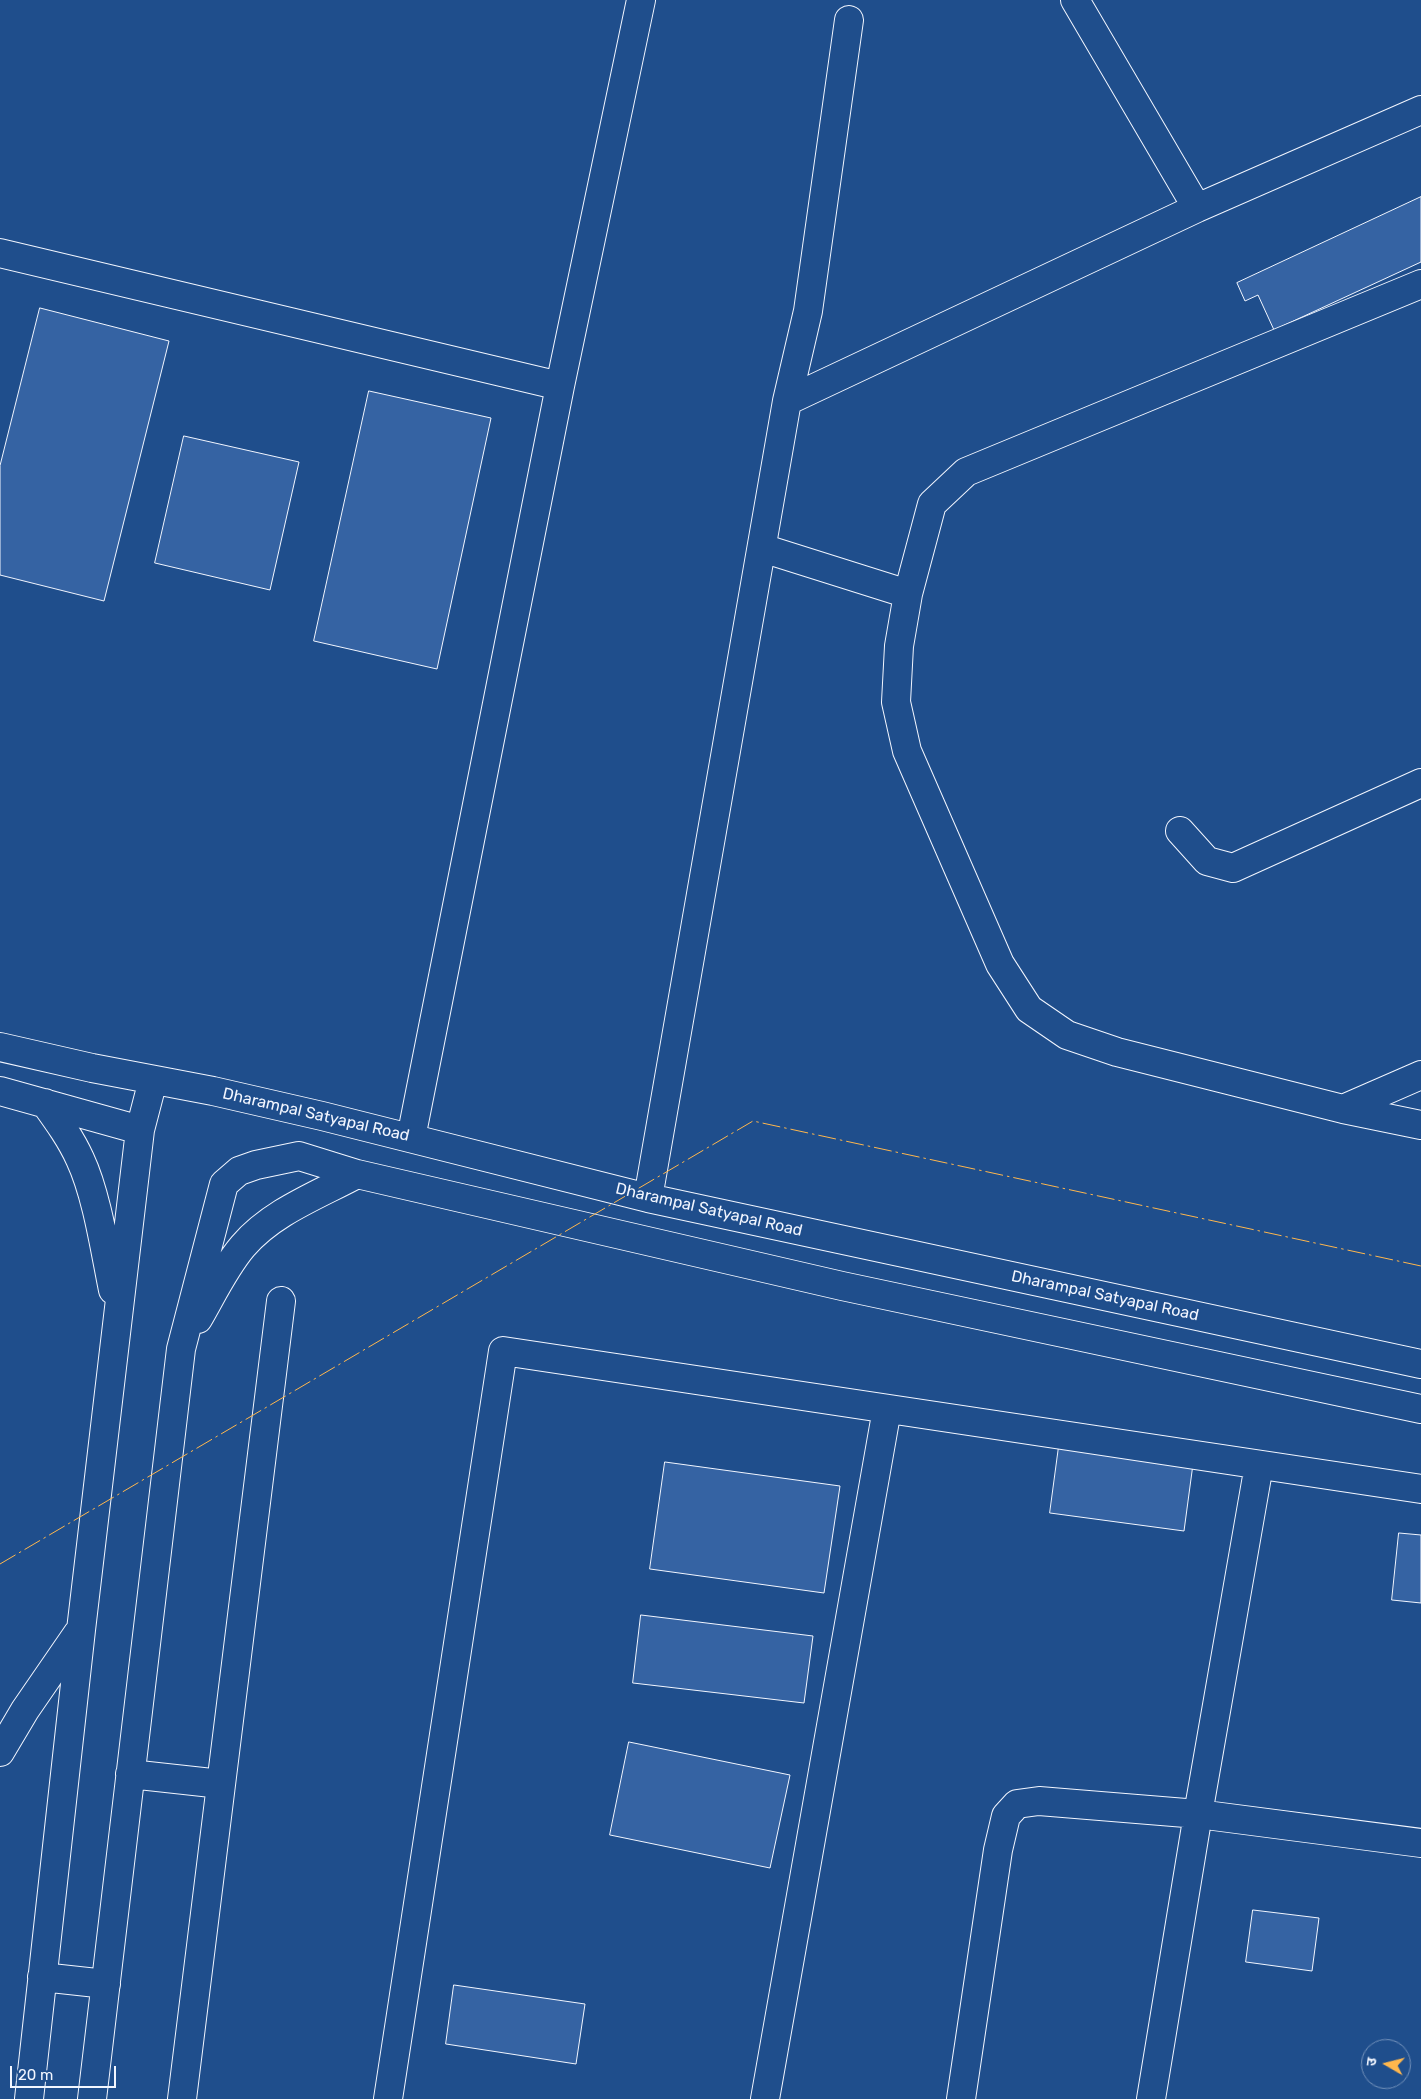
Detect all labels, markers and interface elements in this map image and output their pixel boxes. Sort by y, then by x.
street label: Dharampal Satyapal Road [221,1084,411,1146]
street label: Dharampal Satyapal Road [614,1179,804,1241]
street label: Dharampal Satyapal Road [1009,1267,1201,1325]
north arrow [1361,2039,1411,2089]
scale bar [12,2056,119,2088]
text: उ [1363,2057,1381,2067]
text: 20 m [18,2066,53,2084]

